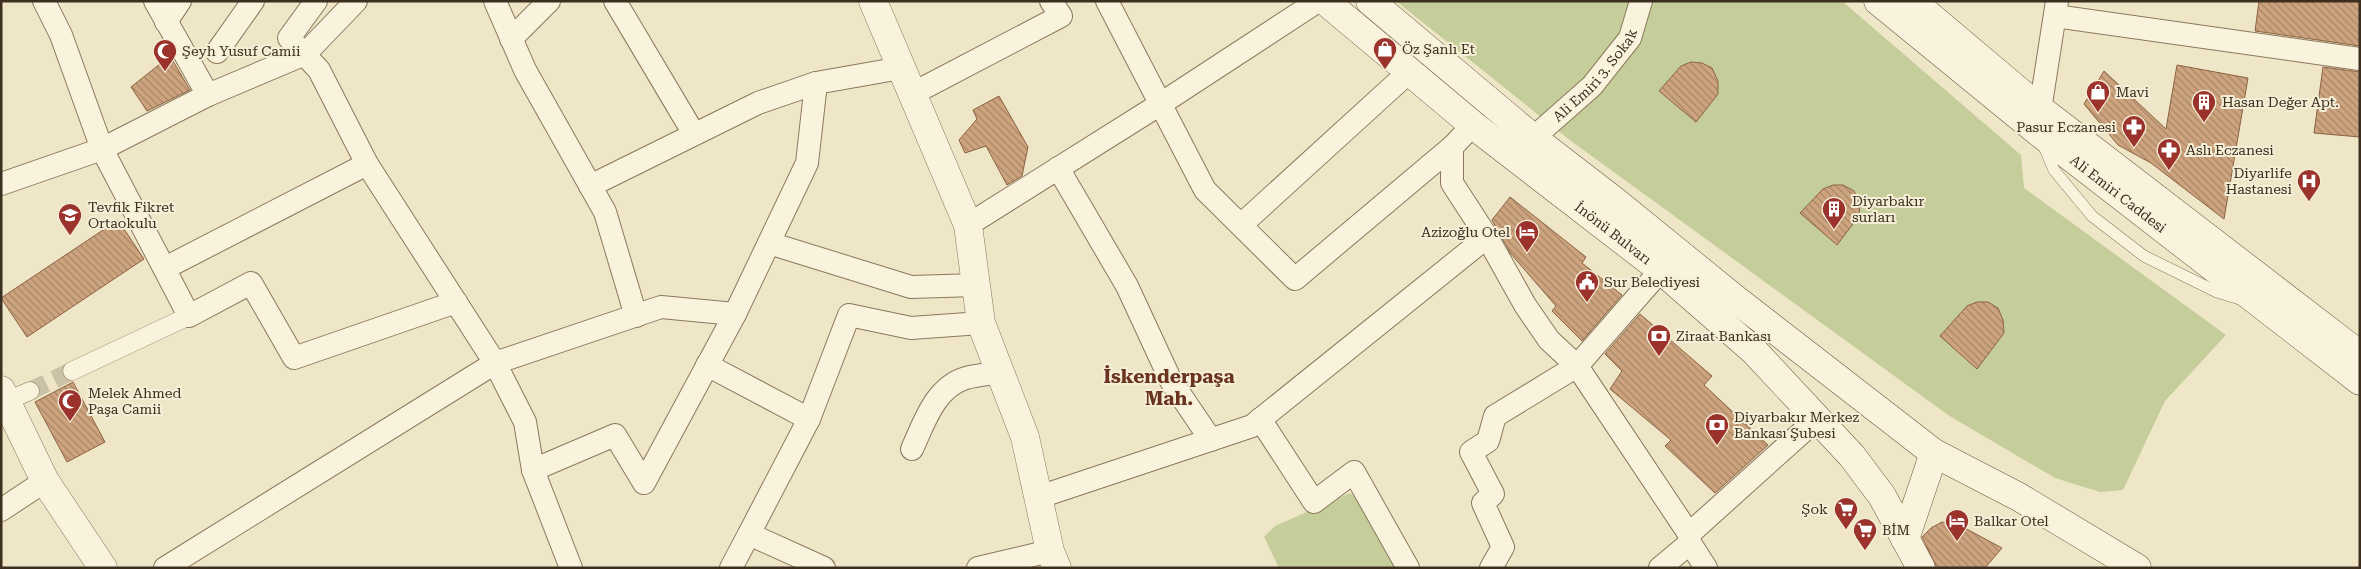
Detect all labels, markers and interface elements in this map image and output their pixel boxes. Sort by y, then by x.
street label: Ali Emiri 3. Sokak [1550,27,1640,125]
shop icon: Öz Şanlı Et [1372,36,1398,70]
mosque icon: Şeyh Yusuf Camii [152,38,178,72]
place label: Öz Şanlı Et [1402,41,1475,57]
place label: Şeyh Yusuf Camii [182,43,301,59]
shop icon: Mavi [2085,79,2111,113]
place label: Mavi [2116,84,2150,100]
building icon: Hasan Değer Apt. [2191,89,2217,123]
place label: Hasan Değer Apt. [2222,94,2339,110]
pharmacy icon: Pasur Eczanesi [2121,114,2147,148]
place label: Pasur Eczanesi [2016,119,2117,135]
pharmacy icon: Aslı Eczanesi [2156,137,2182,171]
place label: Aslı Eczanesi [2186,142,2274,158]
street label: Ali Emiri Caddesi [2067,152,2170,236]
place label: Diyarlife Hastanesi [2226,165,2293,197]
hospital icon: Diyarlife Hastanesi [2296,168,2322,202]
place label: Diyarbakır surları [1852,193,1924,225]
building icon: Diyarbakır surları [1821,196,1847,230]
place label: Tevfik Fikret Ortaokulu [88,199,174,231]
street label: İnönü Bulvarı [1572,199,1655,268]
school or university icon: Tevfik Fikret Ortaokulu [57,202,83,236]
hotel icon: Azizoğlu Otel [1514,219,1540,253]
place label: Azizoğlu Otel [1421,224,1511,240]
public building icon: Sur Belediyesi [1574,269,1600,303]
place label: Sur Belediyesi [1604,274,1701,290]
bank icon: Ziraat Bankası [1646,323,1672,357]
place label: Ziraat Bankası [1676,328,1772,344]
district label: İskenderpaşa Mah. [1103,365,1235,410]
place label: Melek Ahmed Paşa Camii [88,385,182,417]
mosque icon: Melek Ahmed Paşa Camii [57,388,83,422]
place label: Diyarbakır Merkez Bankası Şubesi [1734,409,1859,441]
bank icon: Diyarbakır Merkez Bankası Şubesi [1704,412,1730,446]
supermarket icon: Şok [1833,496,1859,530]
place label: Şok [1802,501,1828,517]
hotel icon: Balkar Otel [1944,508,1970,542]
place label: Balkar Otel [1974,513,2049,529]
supermarket icon: BİM [1852,517,1878,551]
place label: BİM [1882,522,1910,538]

